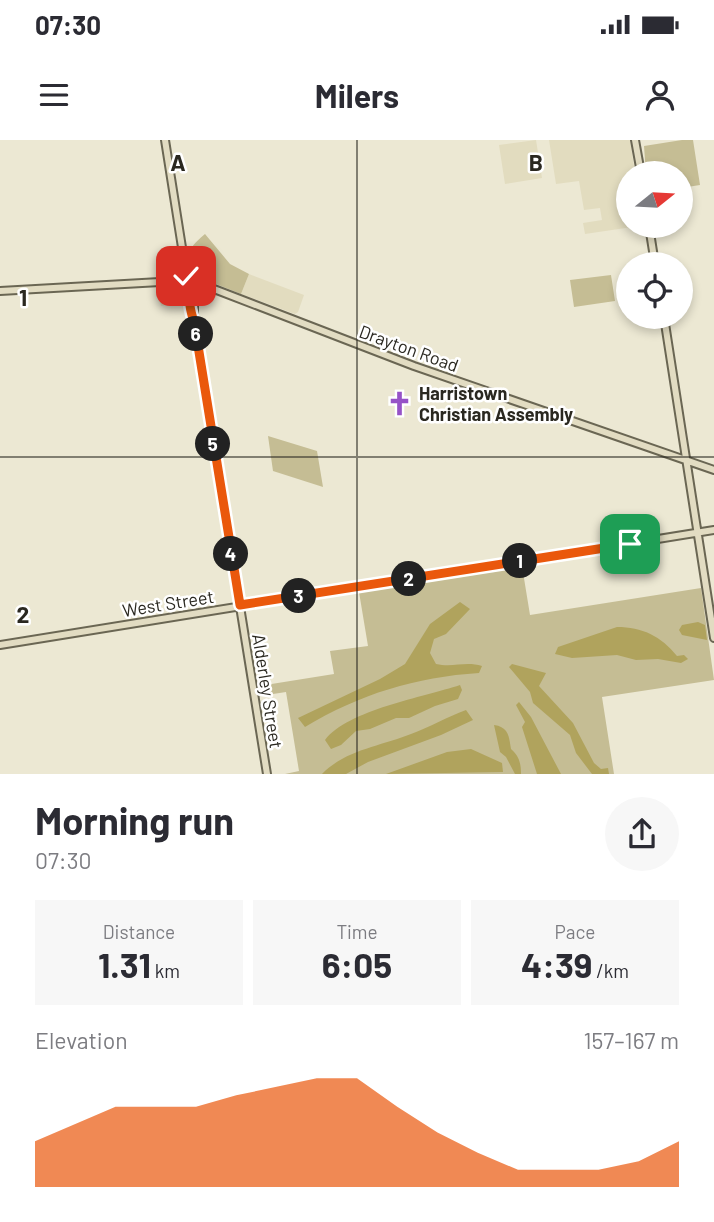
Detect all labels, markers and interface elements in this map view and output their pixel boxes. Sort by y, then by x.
text: 07:30 [35,9,101,40]
icon: menu [35,76,73,114]
text: Milers [315,76,399,114]
icon: person [641,76,679,114]
text: A [170,148,186,176]
text: B [529,148,543,176]
north arrow [616,161,693,238]
map controls [616,161,693,329]
pin [156,246,216,306]
button: locate [616,252,693,329]
icon: check [167,257,205,295]
text: 1 [19,283,27,311]
pin: 6 [178,316,214,352]
street label: Drayton Road [356,320,462,376]
text: 6 [190,322,201,345]
place label: Harristown Christian Assembly [419,382,573,425]
church icon: Harristown Christian Assembly [385,389,413,417]
pin: 5 [196,426,230,462]
text: 5 [207,432,218,455]
pin [600,514,660,574]
icon: arrive [611,525,649,563]
pin: 4 [214,536,248,572]
text: 4 [225,542,236,565]
pin: 1 [503,544,538,578]
text: 1 [516,549,523,572]
pin: 2 [392,562,426,597]
text: 2 [403,567,414,590]
pin: 3 [282,578,316,614]
text: 3 [293,584,304,607]
street label: West Street [121,585,215,621]
text: 2 [17,600,29,628]
street label: Alderley Street [248,632,288,750]
text: Morning run [35,797,234,843]
button: share [605,797,679,871]
text: 07:30 [35,846,92,874]
text: Distance [103,920,175,943]
text: Time [336,920,378,943]
text: Pace [555,920,595,943]
text: 1.31 [98,943,151,985]
text: 6:05 [322,943,392,985]
text: 4:39 [521,943,592,985]
text: km [151,959,180,982]
text: /km [592,959,629,982]
text: Elevation [35,1026,128,1054]
text: 157–167 m [584,1026,679,1054]

